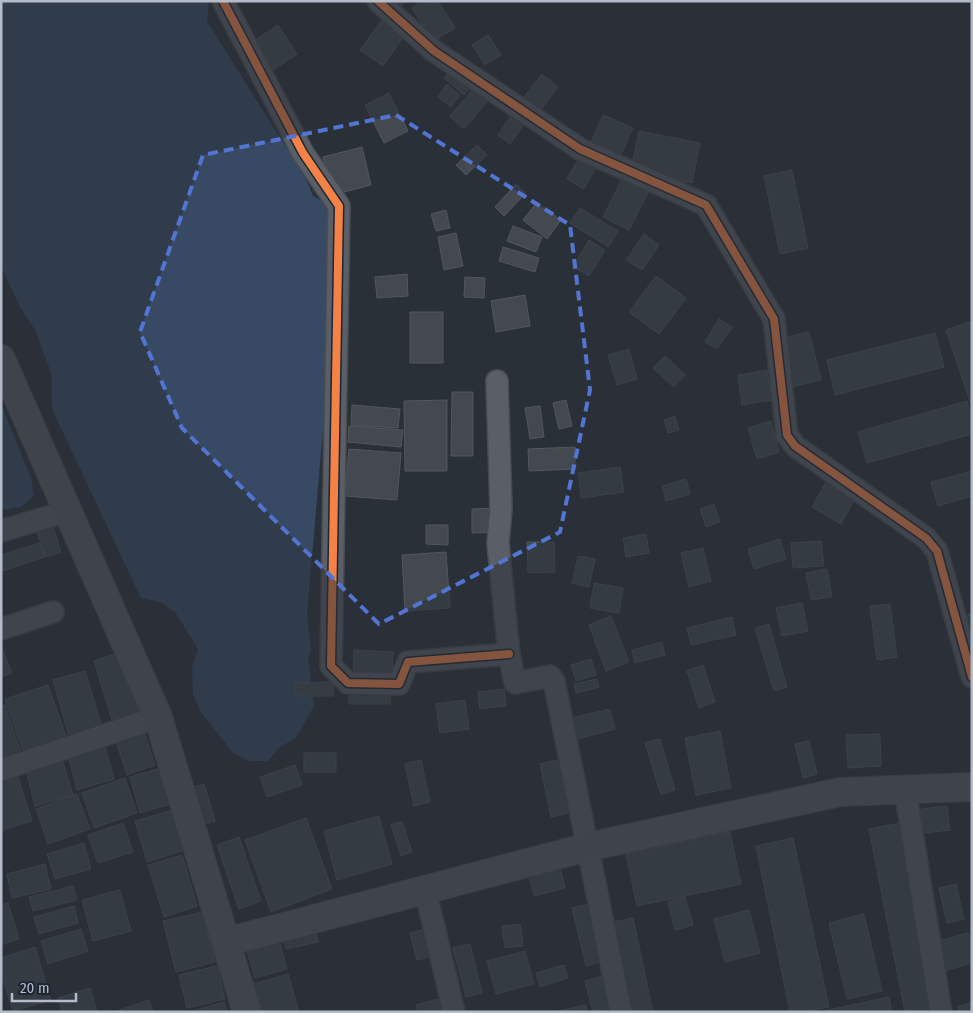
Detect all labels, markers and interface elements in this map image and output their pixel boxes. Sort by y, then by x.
scale bar [12,970,76,1002]
text: 20 m [20,979,50,997]

